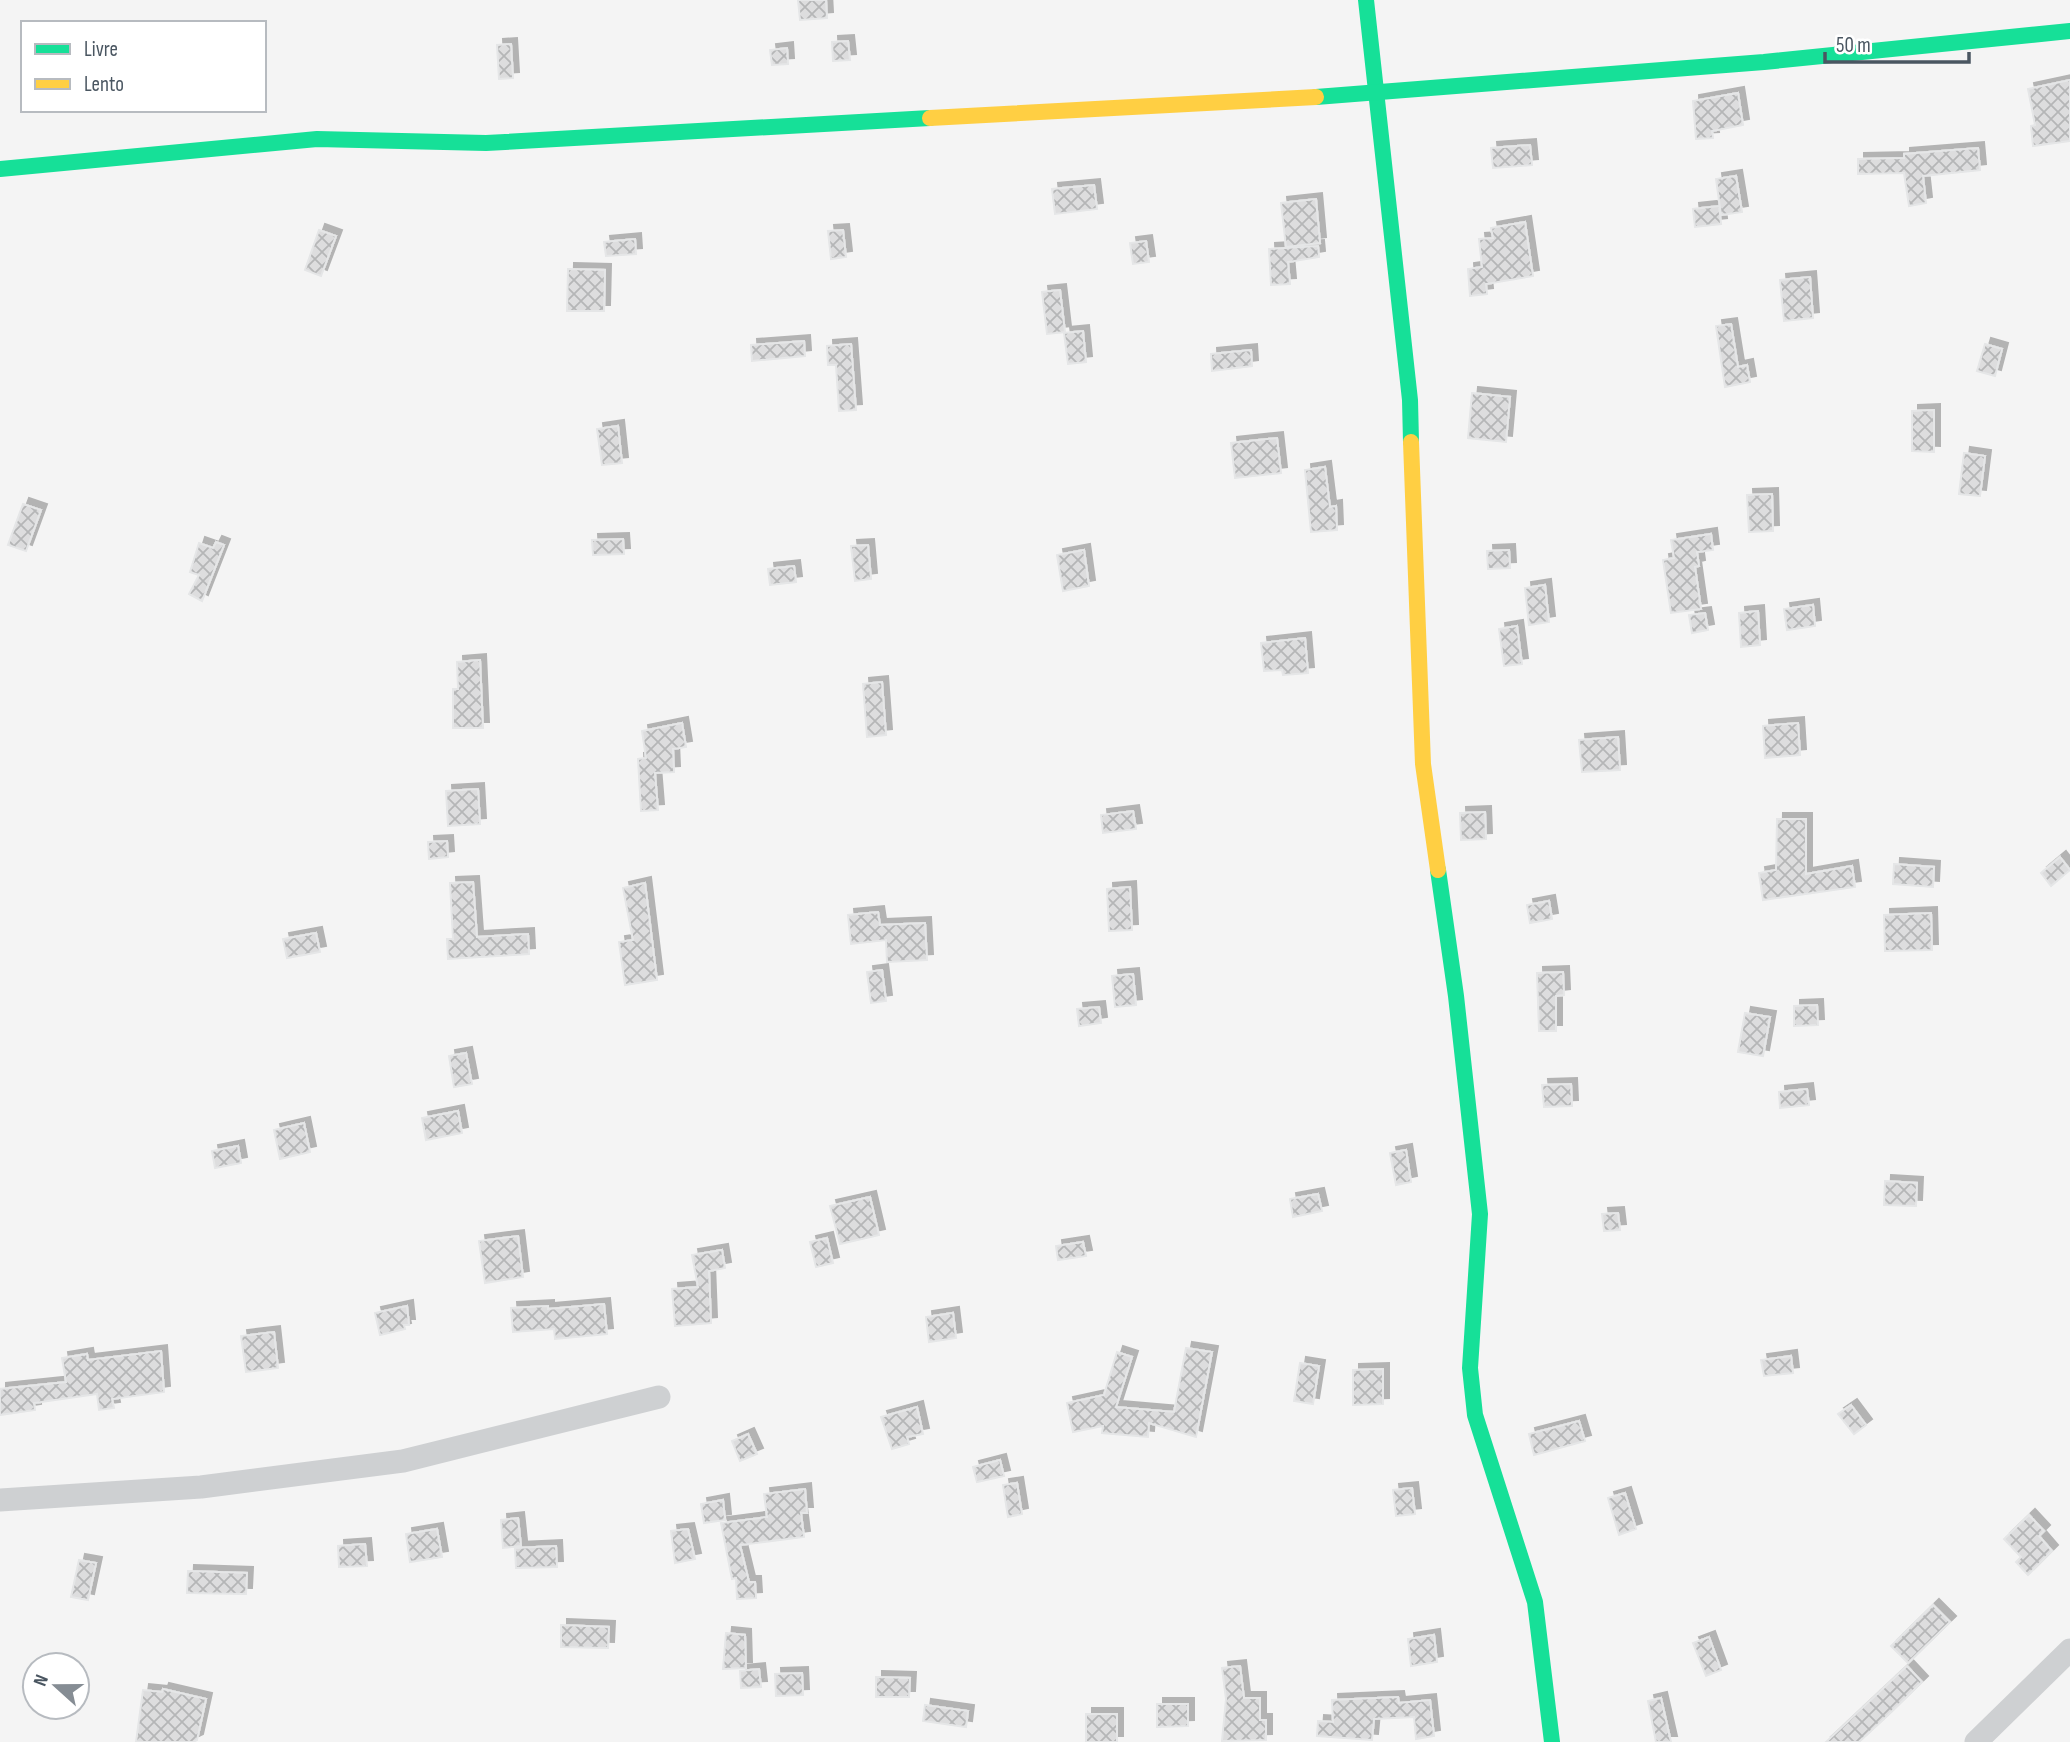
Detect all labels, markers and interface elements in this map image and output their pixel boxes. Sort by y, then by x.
legend [21,21,266,112]
scale bar [1825,21,1968,65]
text: 50 m [1836,33,1871,58]
text: Livre [84,37,118,62]
text: Lento [84,72,124,97]
north arrow [21,1651,91,1721]
text: N [29,1672,54,1689]

